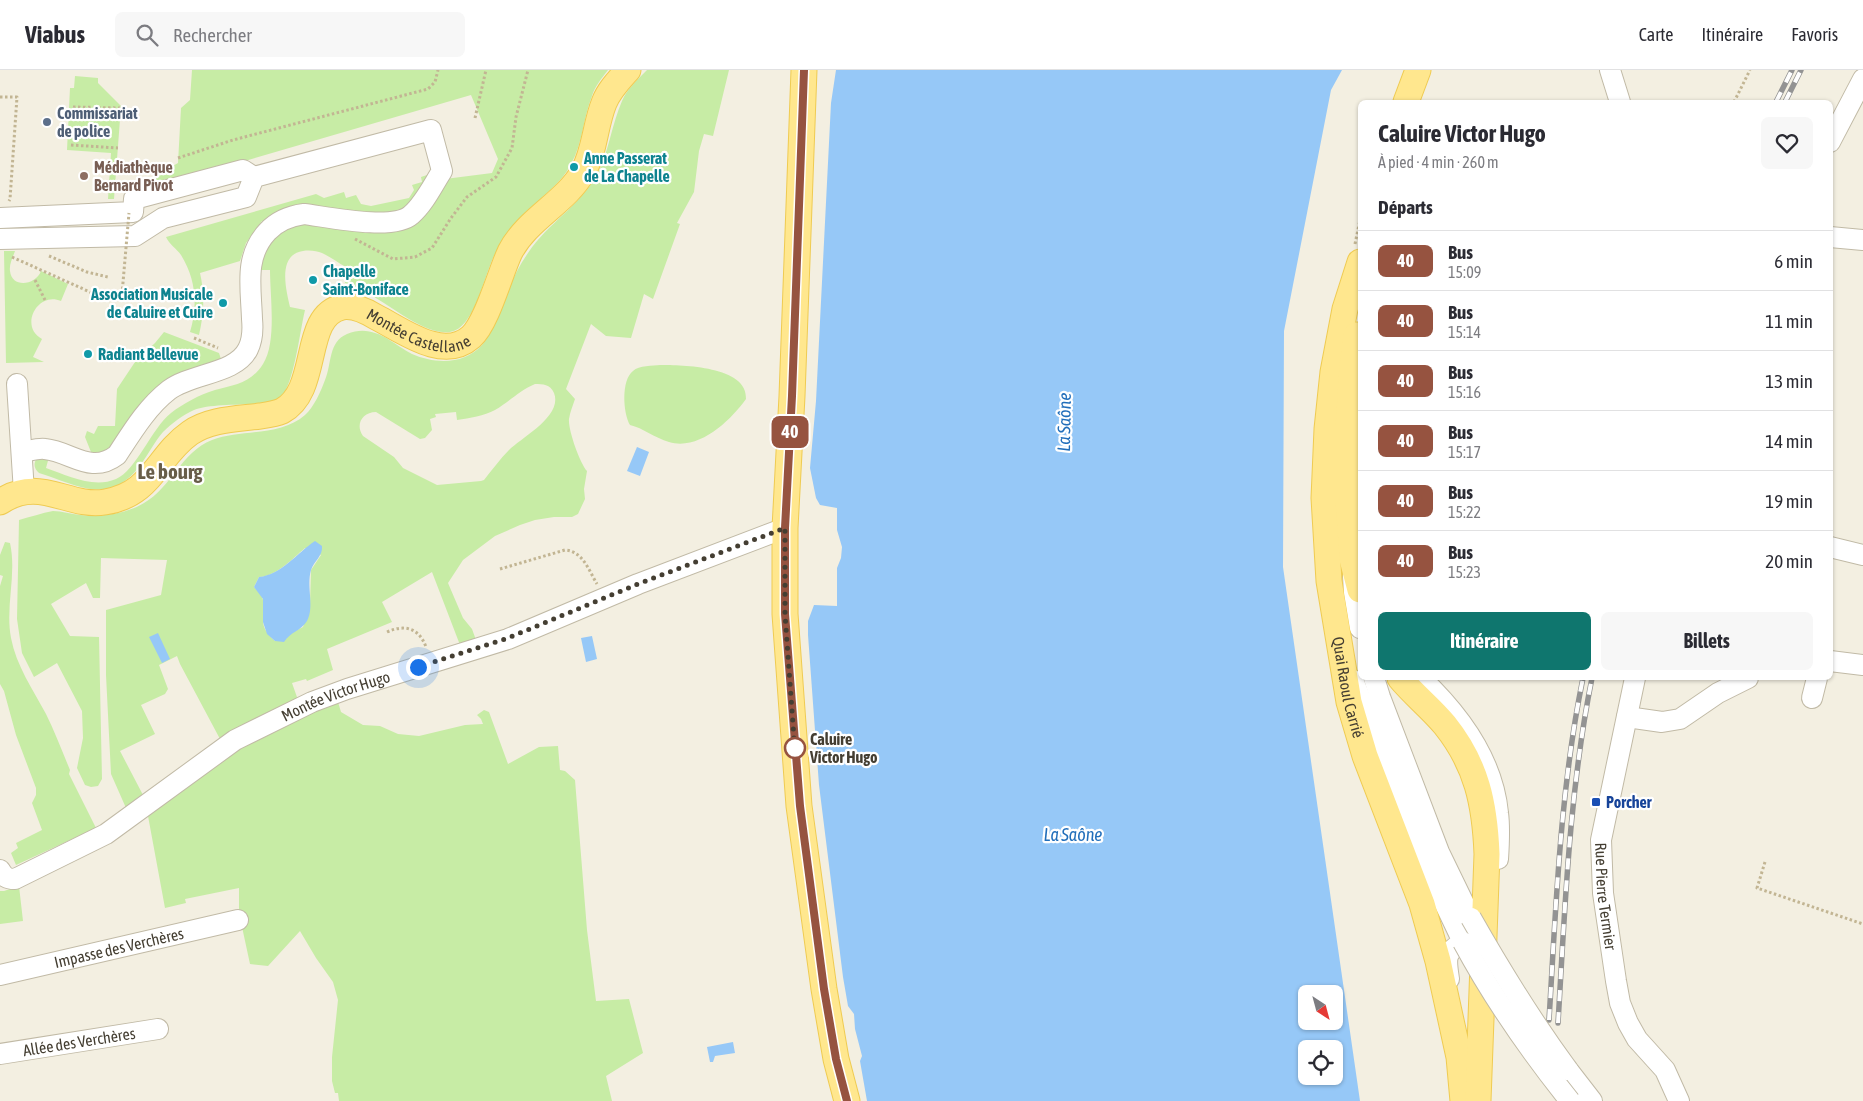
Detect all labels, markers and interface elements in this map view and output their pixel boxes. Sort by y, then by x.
search box [115,12,465,57]
text: Viabus [25,21,85,48]
icon: search [133,21,161,49]
text: Rechercher [173,24,252,46]
text: Carte [1639,24,1673,45]
text: Itinéraire [1701,24,1763,45]
text: Favoris [1791,24,1838,45]
place label: Commissariat de police [57,104,138,140]
marker: Commissariat de police [41,116,53,128]
button: heart [1761,117,1813,169]
text: Caluire Victor Hugo [1378,120,1546,147]
place label: Anne Passerat de La Chapelle [583,149,670,185]
text: À pied · 4 min · 260 m [1378,153,1499,171]
place label: Médiathèque Bernard Pivot [94,158,174,194]
marker: Anne Passerat de La Chapelle [568,161,580,173]
marker: Médiathèque Bernard Pivot [78,170,90,182]
text: Départs [1378,196,1433,218]
text: Bus [1448,241,1473,263]
text: 40 [1397,250,1414,271]
text: 6 min [1774,250,1813,272]
place label: Chapelle Saint-Boniface [323,262,409,298]
text: 15:09 [1448,263,1481,281]
marker: Chapelle Saint-Boniface [307,274,319,286]
place label: Association Musicale de Caluire et Cuire [90,285,213,321]
marker: Association Musicale de Caluire et Cuire [217,297,229,309]
text: Bus [1448,301,1473,323]
street label: Montée Castellane [364,305,474,355]
text: 40 [1397,310,1414,331]
text: 11 min [1765,310,1813,332]
text: 15:14 [1448,323,1481,341]
place label: Radiant Bellevue [98,345,199,363]
marker: Radiant Bellevue [82,348,94,360]
text: Bus [1448,361,1473,383]
text: 40 [1397,370,1414,391]
text: 13 min [1765,370,1813,392]
text: 15:16 [1448,383,1481,401]
water label: La Saône [1053,392,1075,452]
line badge: 40 [768,416,812,448]
text: 40 [782,421,798,442]
text: Bus [1448,421,1473,443]
text: 40 [1397,430,1414,451]
text: 14 min [1765,430,1813,452]
text: 15:17 [1448,443,1481,461]
district label: Le bourg [137,459,204,483]
text: Bus [1448,481,1473,503]
text: 40 [1397,490,1414,511]
text: 19 min [1765,490,1813,512]
text: 15:22 [1448,503,1481,521]
text: Bus [1448,541,1473,563]
text: 40 [1397,550,1414,571]
text: 20 min [1765,550,1813,572]
text: 15:23 [1448,563,1481,581]
button: Itinéraire [1378,612,1591,670]
button: Billets [1601,612,1813,670]
street label: Quai Raoul Carrié [1329,635,1368,740]
your location [406,655,431,680]
street label: Montée Victor Hugo [278,667,392,725]
place label: Caluire Victor Hugo [809,730,878,766]
marker: Caluire Victor Hugo [784,737,806,759]
place label: Porcher [1606,793,1652,811]
marker: Porcher [1590,796,1602,808]
water label: La Saône [1043,824,1103,845]
street label: Rue Pierre Termier [1592,842,1620,951]
street label: Impasse des Verchères [52,924,186,971]
north arrow [1298,985,1342,1030]
map controls [1298,985,1343,1085]
street label: Allée des Verchères [22,1024,137,1059]
button: locate [1298,1040,1343,1085]

